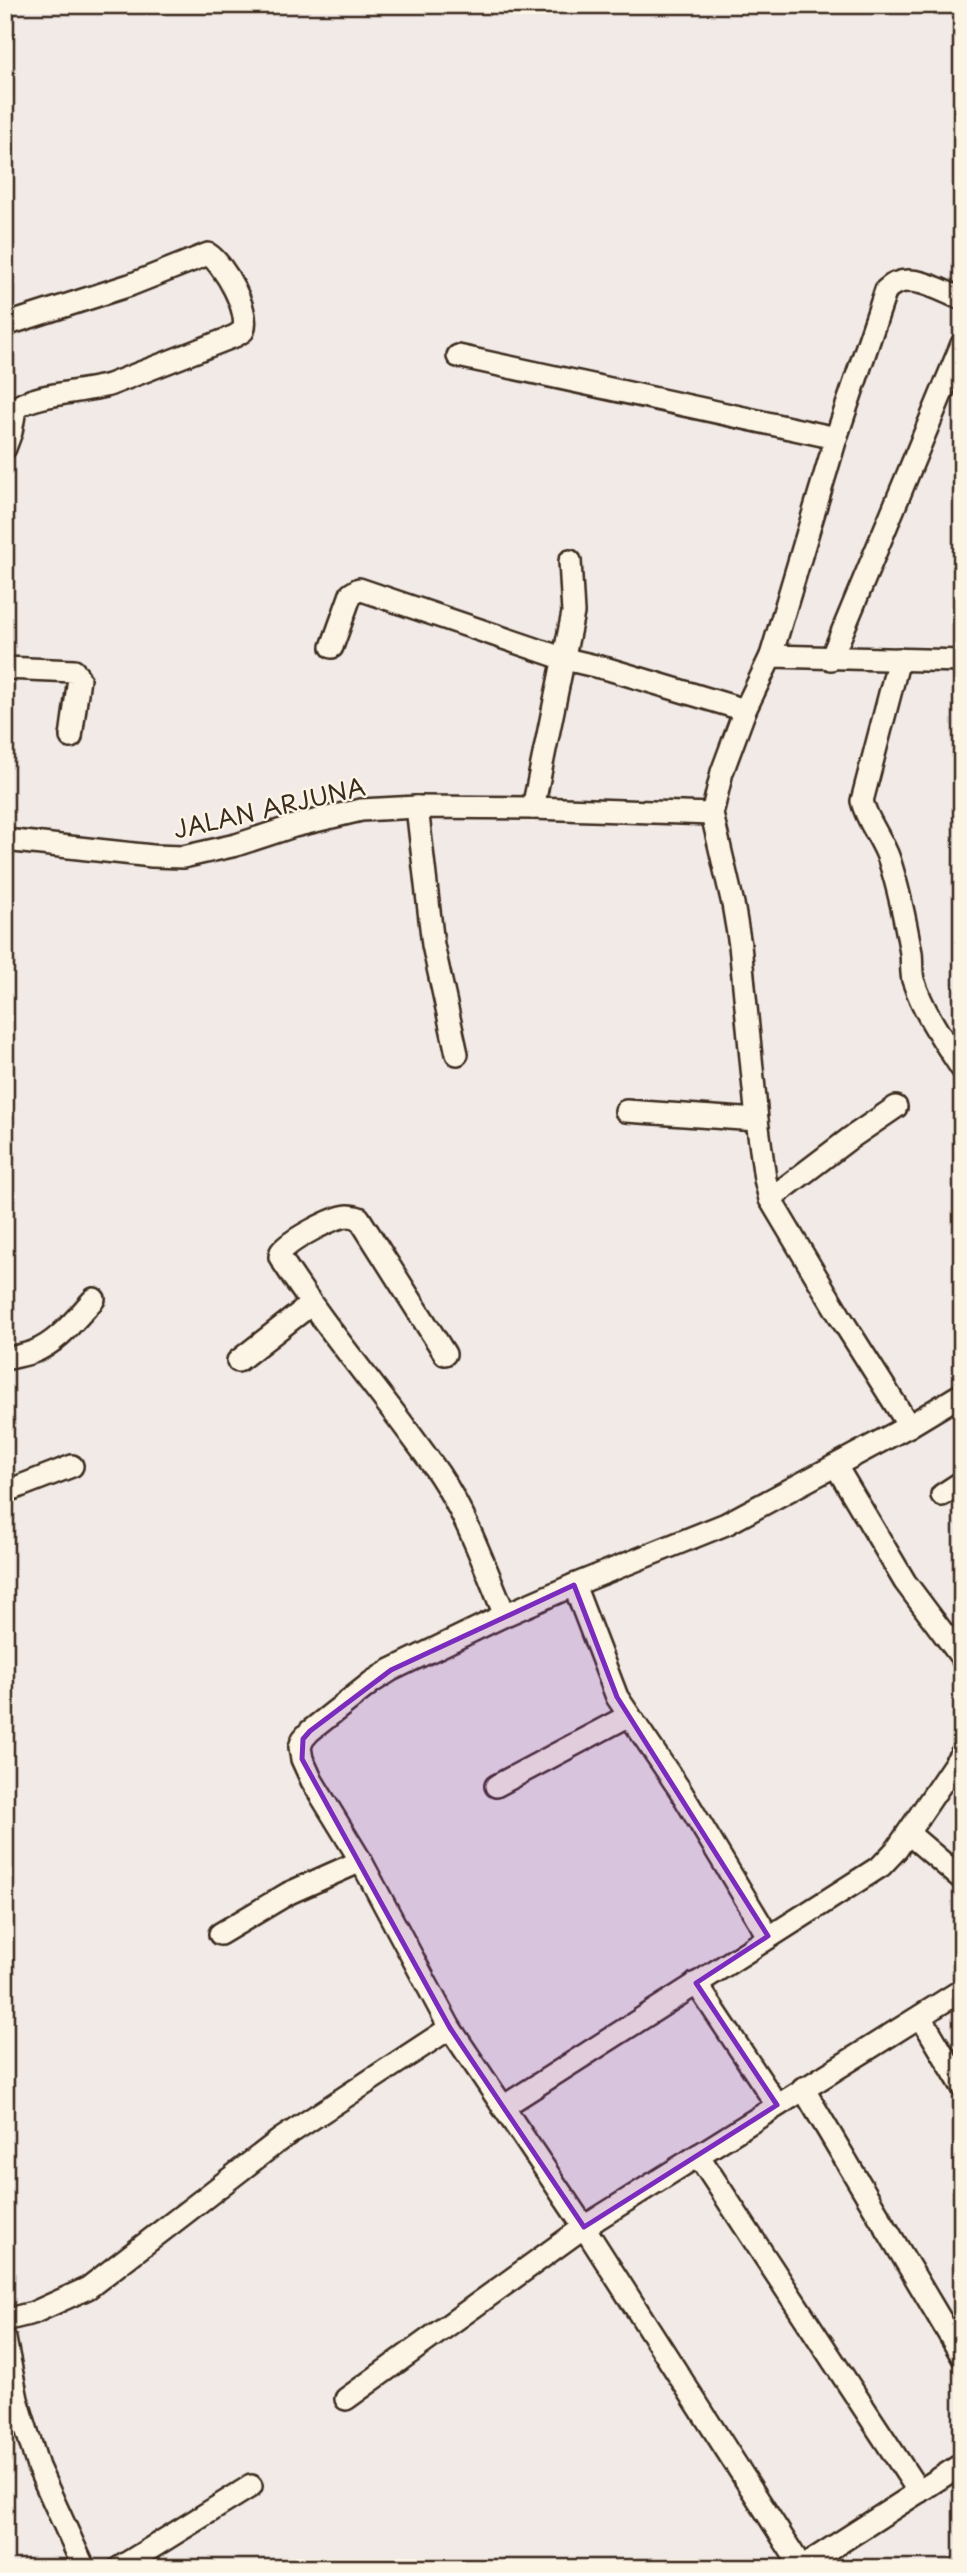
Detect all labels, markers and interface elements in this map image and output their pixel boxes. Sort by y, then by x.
street label: JALAN ARJUNA [169,767,369,847]

